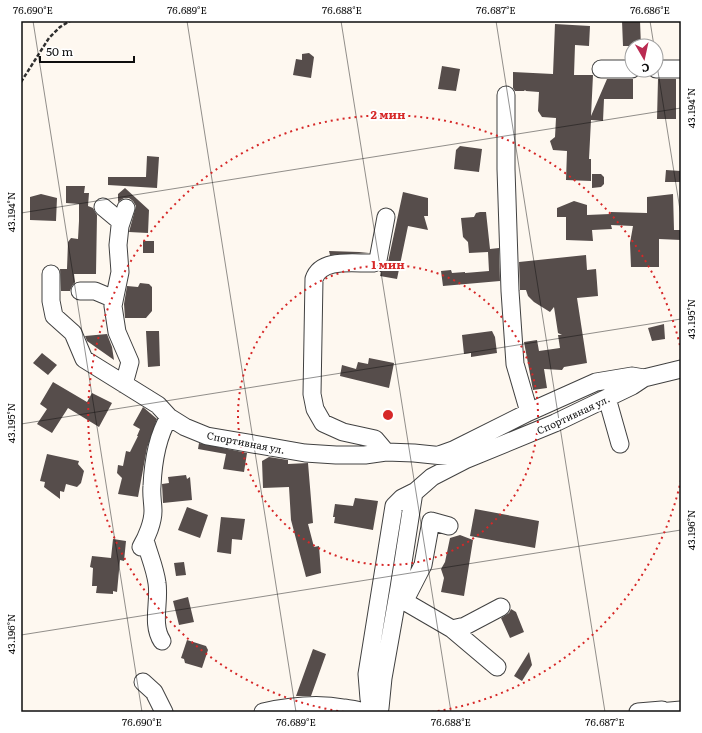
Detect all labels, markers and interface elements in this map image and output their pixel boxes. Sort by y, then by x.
text: 76.690°E [13,2,53,17]
text: 76.689°E [167,2,207,17]
text: 76.688°E [322,2,362,17]
text: 76.687°E [476,2,516,17]
text: 76.686°E [630,2,670,17]
scale bar [40,38,134,64]
north arrow [624,38,664,78]
text: 50 m [46,42,73,60]
text: С [640,60,651,77]
text: 43.194°N [683,88,698,128]
text: 2 мин [370,105,406,123]
text: 43.194°N [3,192,18,232]
text: 1 мин [371,255,405,273]
text: 43.195°N [683,299,698,339]
street label: Спортивная ул. [534,390,612,438]
text: 43.195°N [3,403,18,443]
centre of rings [381,408,395,422]
street label: Спортивная ул. [206,427,286,457]
text: 43.196°N [683,510,698,550]
text: 43.196°N [3,614,18,654]
text: 76.690°E [122,714,162,729]
text: 76.689°E [276,714,316,729]
text: 76.688°E [431,714,471,729]
text: 76.687°E [585,714,625,729]

